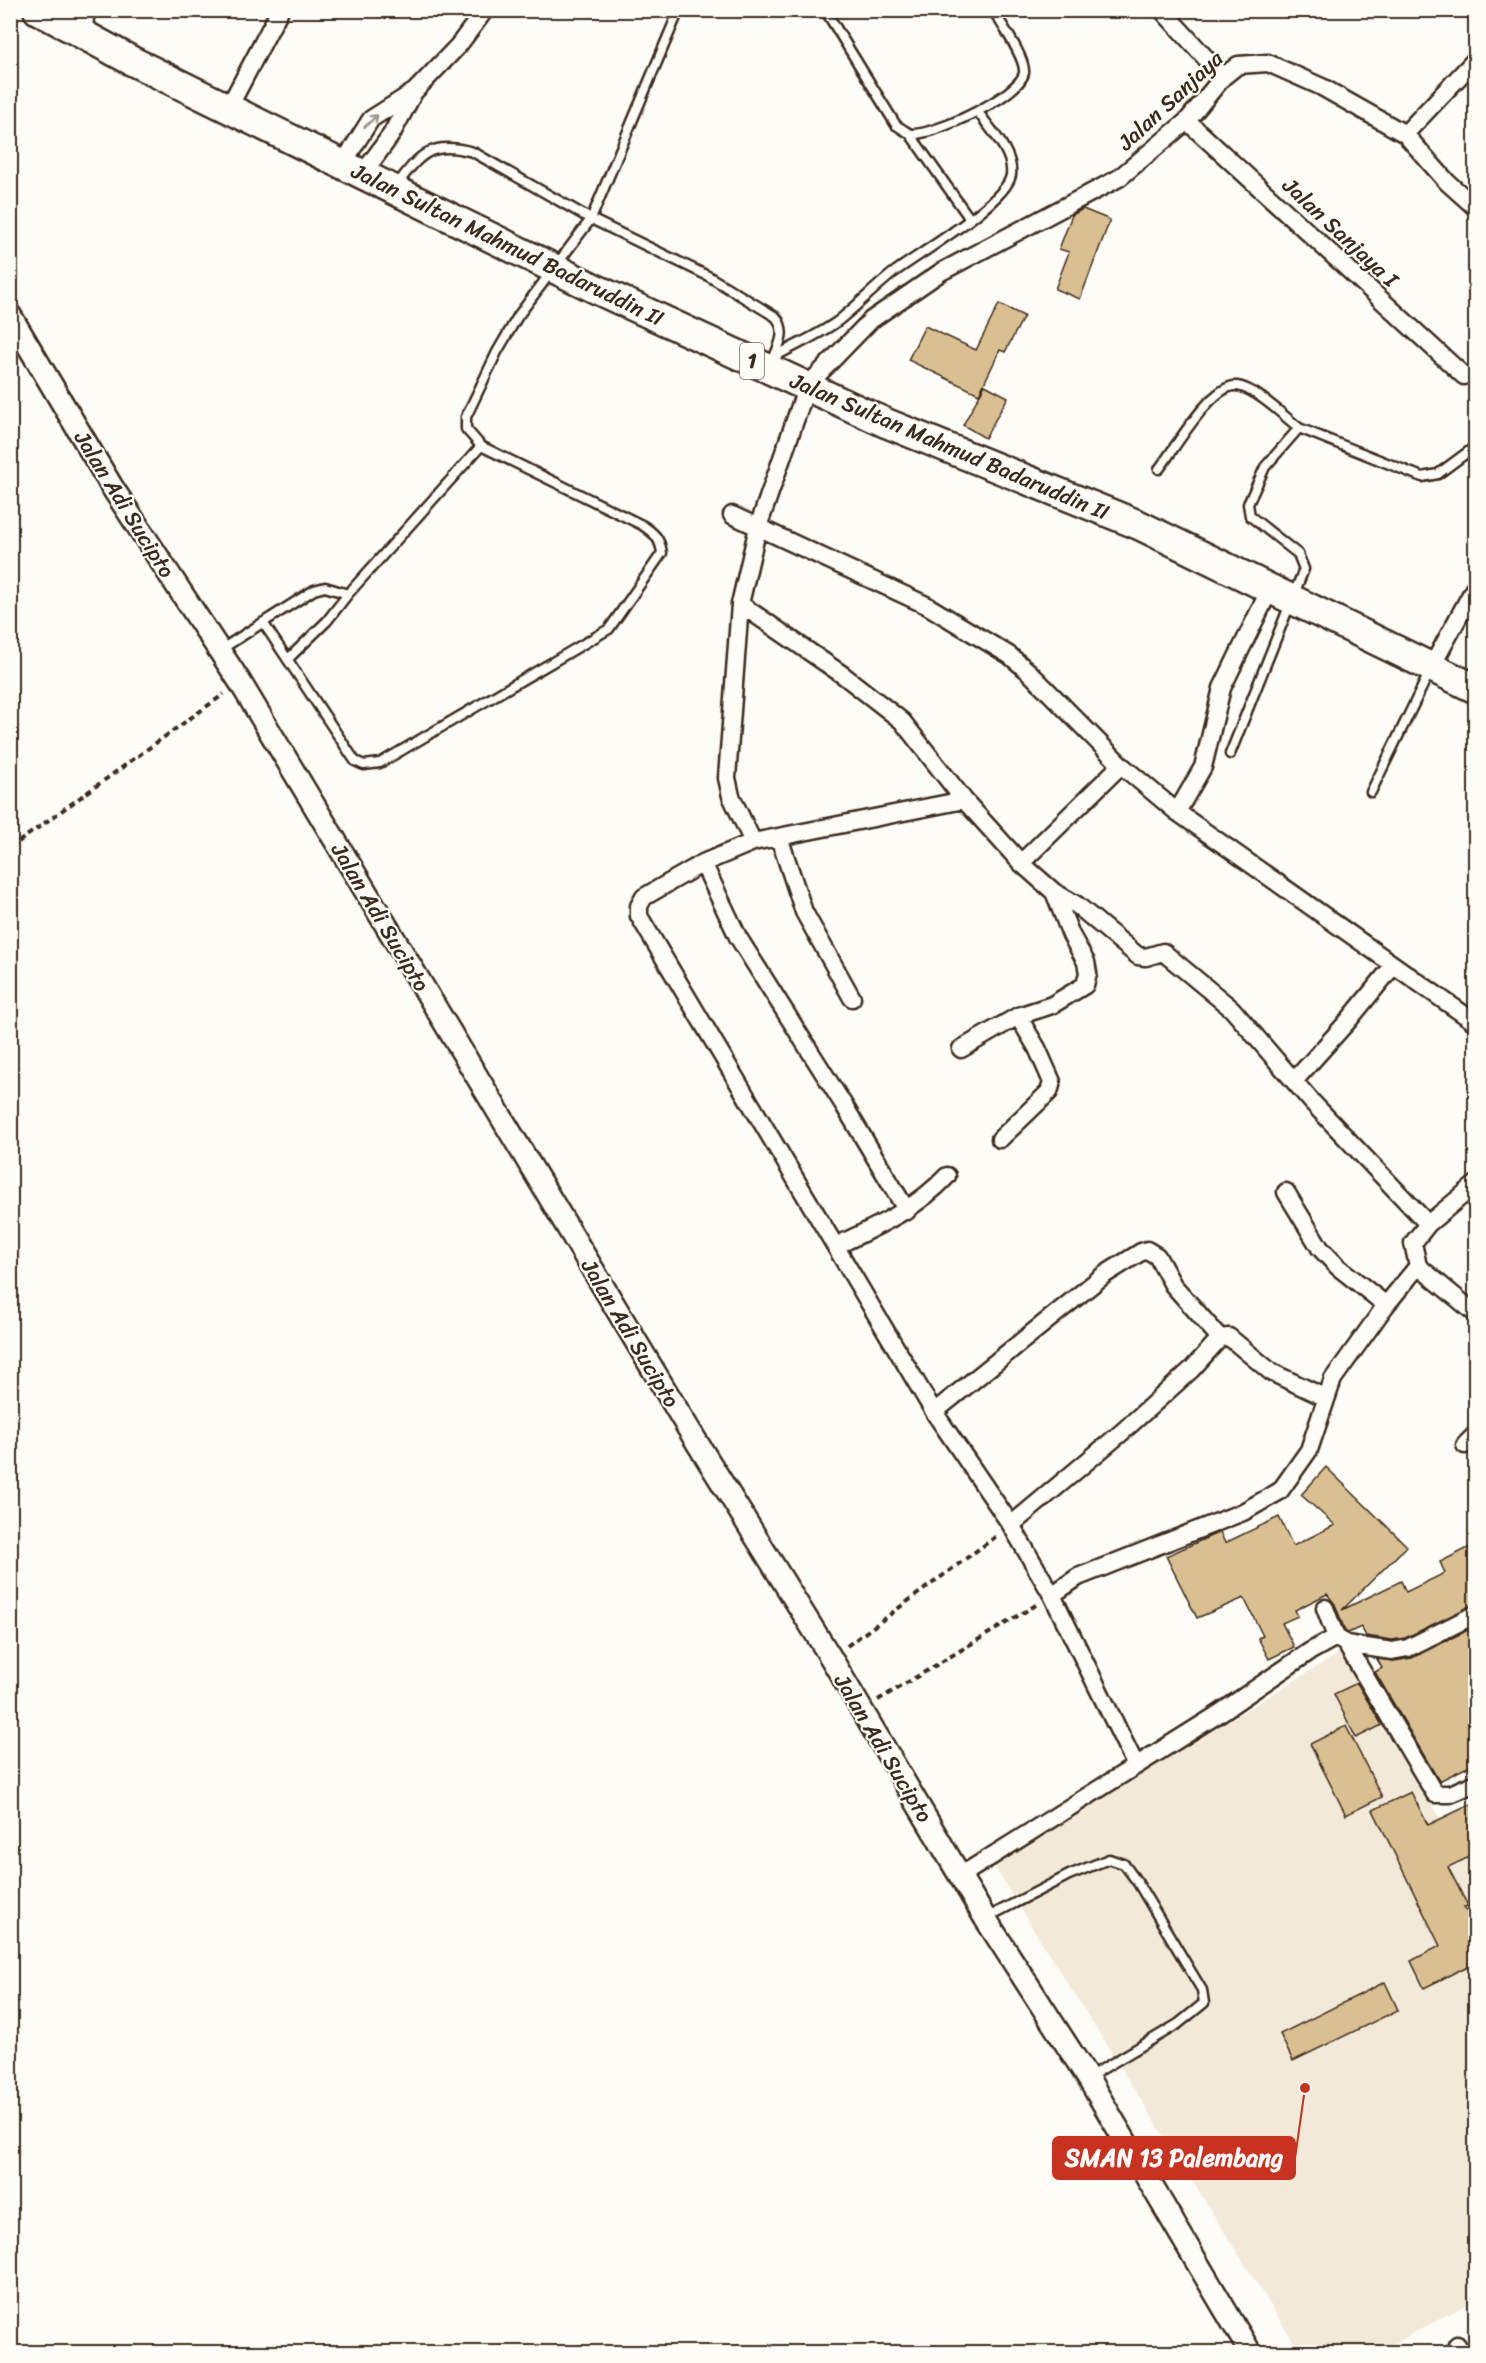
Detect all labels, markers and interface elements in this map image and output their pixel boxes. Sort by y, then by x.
street label: Jalan Sanjaya [1107,40,1233,161]
one-way arrow [364,114,379,128]
street label: Jalan Sultan Mahmud Badaruddin II [344,151,671,337]
street label: Jalan Sanjaya I [1272,167,1409,298]
road number: 1 [740,343,764,379]
street label: Jalan Sultan Mahmud Badaruddin II [783,361,1116,532]
street label: Jalan Adi Sucipto [63,422,186,586]
street label: Jalan Adi Sucipto [320,834,441,999]
street label: Jalan Adi Sucipto [570,1250,691,1415]
street label: Jalan Adi Sucipto [823,1665,944,1830]
callout: SMAN 13 Palembang [1053,2137,1295,2179]
text: SMAN 13 Palembang [1064,2137,1283,2179]

